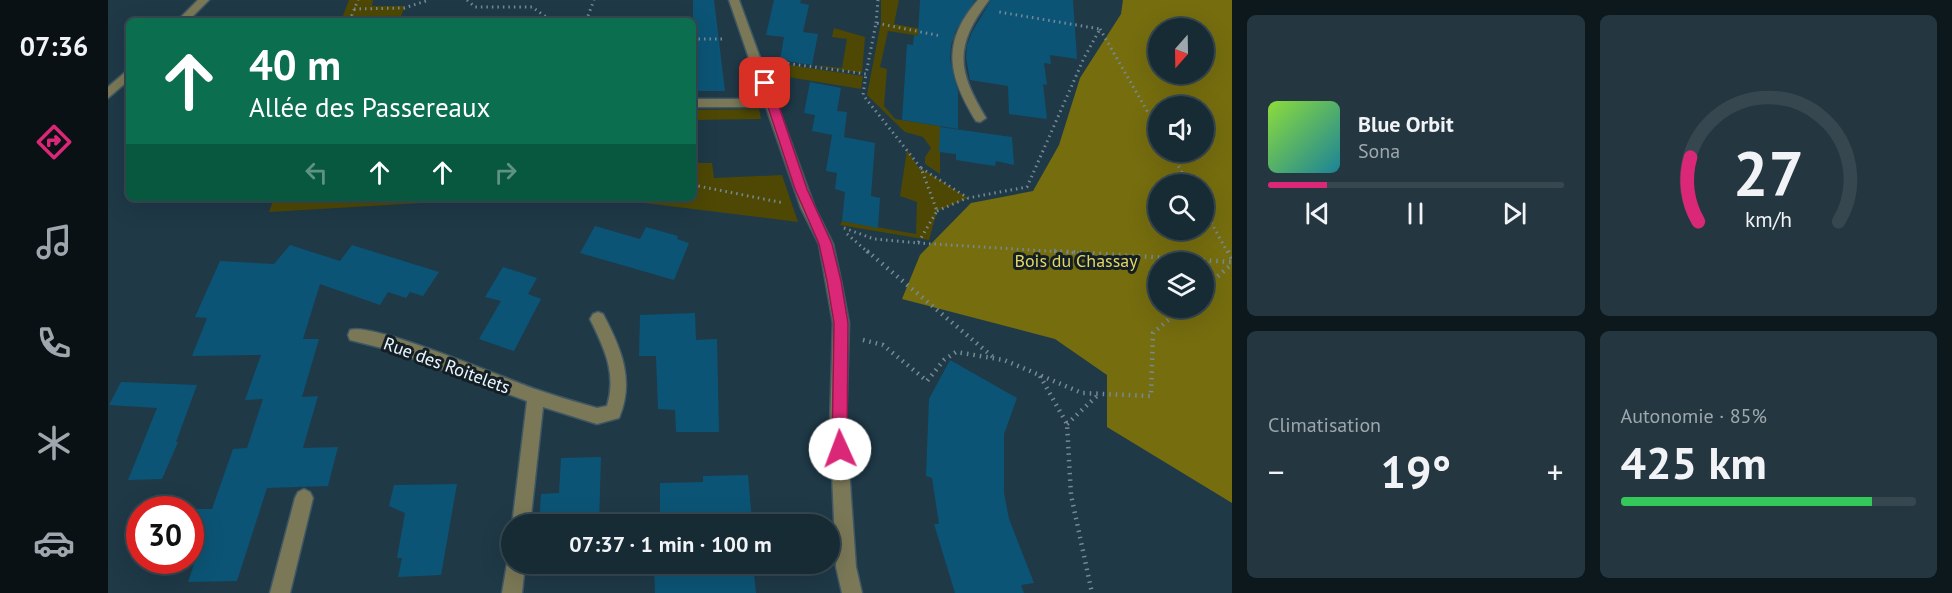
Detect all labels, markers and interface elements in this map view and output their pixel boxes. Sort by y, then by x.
north arrow [1148,18,1214,84]
map controls [1148,18,1214,318]
text: 07:36 [20,29,88,63]
text: 40 m [249,37,341,92]
icon: ahead [150,42,228,120]
pin [739,57,790,108]
icon: arrive [748,66,781,99]
text: Allée des Passereaux [249,90,490,124]
button: sound [1148,96,1214,162]
text: Blue Orbit [1358,110,1454,138]
icon: directions [33,121,75,163]
text: 27 [1733,133,1804,214]
text: Sona [1358,138,1400,164]
icon: left [300,156,333,189]
icon: ahead [363,156,396,189]
icon: ahead [426,156,459,189]
icon: right [489,156,522,189]
button: search [1148,174,1214,240]
icon: previous [1301,197,1334,230]
icon: pause [1399,197,1432,230]
icon: next [1498,197,1531,230]
text: km/h [1745,206,1792,234]
icon: music [33,221,75,263]
park label: Bois du Chassay [1014,249,1138,272]
button: layers [1148,252,1214,318]
icon: phone [33,322,75,364]
street label: Rue des Roitelets [381,331,513,399]
text: Autonomie · 85% [1621,403,1767,429]
text: Climatisation [1268,412,1381,438]
position arrow [808,417,872,481]
icon: climate [33,422,75,464]
text: 425 km [1621,433,1767,491]
text: 19° [1380,442,1451,500]
text: − [1268,450,1285,493]
text: + [1547,450,1563,493]
speed limit sign: 30 [126,496,204,574]
icon: car [33,522,75,564]
text: 07:37 · 1 min · 100 m [569,530,772,558]

